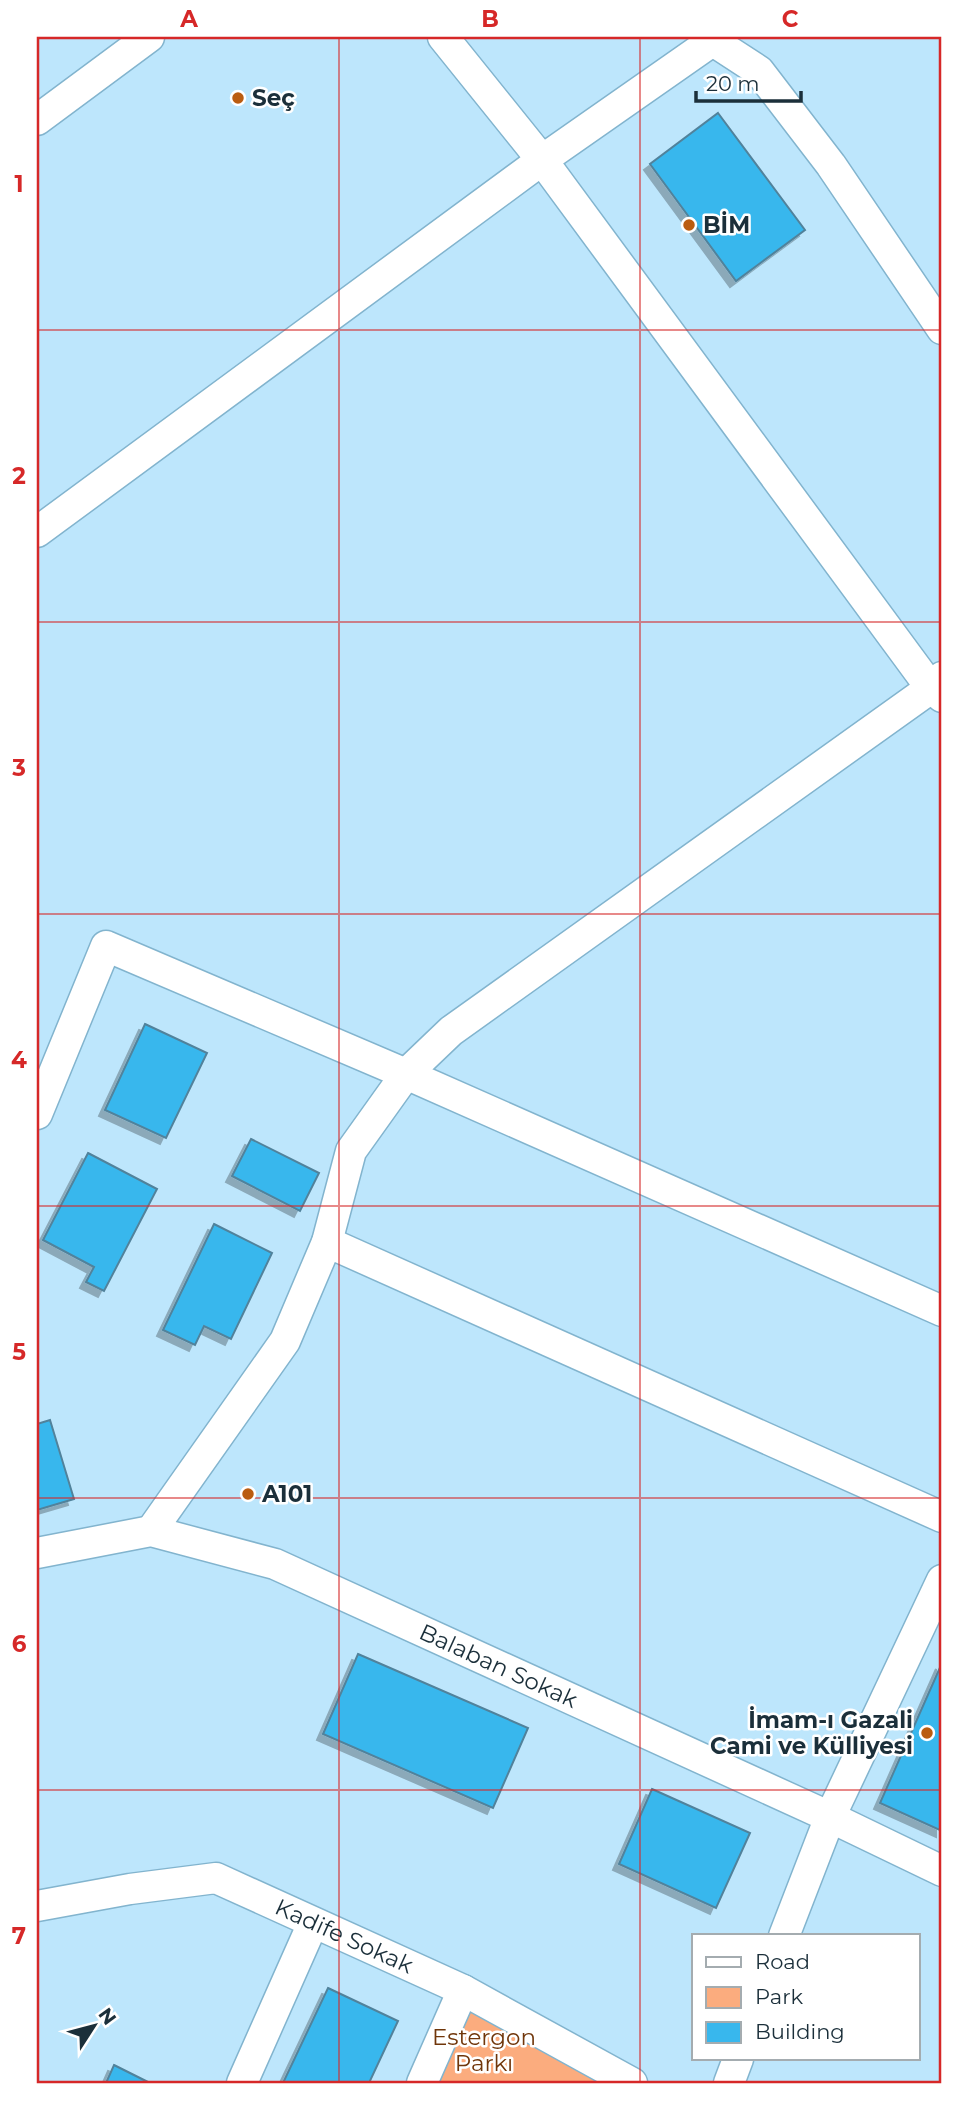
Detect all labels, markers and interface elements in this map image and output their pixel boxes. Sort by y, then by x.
text: A [179,5,198,33]
text: B [481,5,499,33]
text: C [782,5,799,33]
scale bar [696,60,800,104]
text: 20 m [706,71,760,96]
place label: Seç [252,84,295,112]
marker: Seç [230,90,246,106]
text: 1 [14,170,24,198]
place label: BİM [703,210,750,239]
marker: BİM [681,217,697,233]
text: 2 [12,462,26,490]
text: 3 [11,754,26,782]
text: 4 [11,1046,27,1074]
text: 5 [12,1338,26,1366]
place label: A101 [261,1480,312,1508]
marker: A101 [240,1486,256,1502]
street label: Balaban Sokak [415,1618,582,1714]
text: 6 [12,1630,27,1658]
place label: İmam-ı Gazali Cami ve Külliyesi [710,1705,913,1760]
marker: İmam-ı Gazali Cami ve Külliyesi [919,1725,935,1741]
street label: Kadife Sokak [271,1893,418,1980]
text: 7 [12,1922,26,1950]
legend [692,1934,920,2060]
text: Road [755,1949,810,1974]
text: Park [755,1984,803,2009]
north arrow [60,1990,130,2060]
text: N [94,2003,121,2029]
text: Building [755,2019,845,2044]
park label: Estergon Parkı [432,2023,536,2077]

